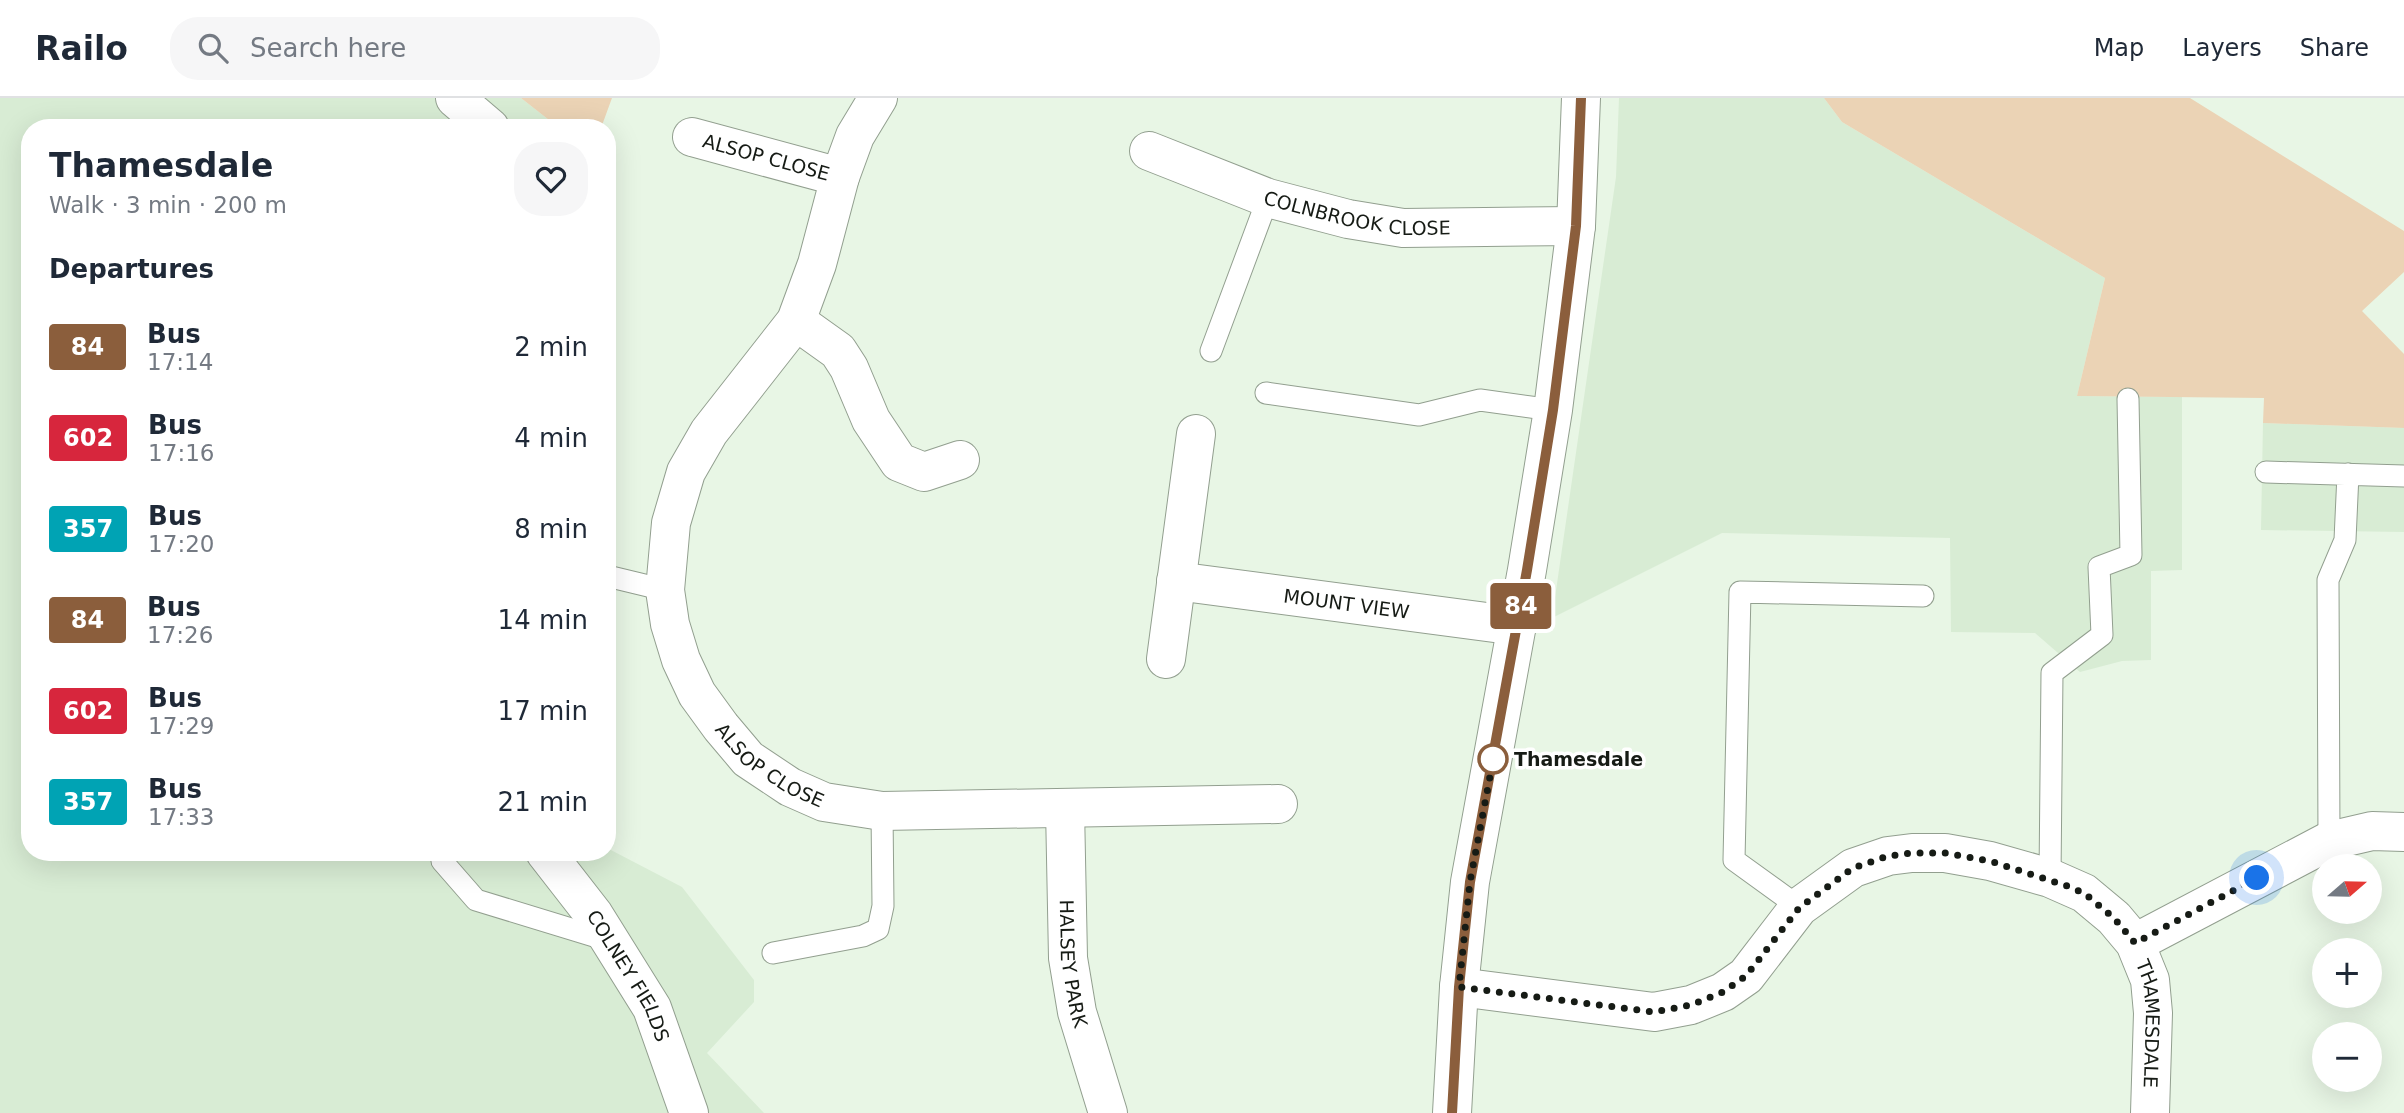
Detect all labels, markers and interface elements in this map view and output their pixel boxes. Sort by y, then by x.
search box [170,17,660,80]
text: Railo [35,29,128,68]
icon: search [194,29,232,67]
text: Search here [250,33,406,63]
text: Map [2094,34,2144,62]
text: Layers [2182,34,2262,62]
text: Share [2300,34,2369,62]
street label: ALSOP CLOSE [701,129,832,185]
button: heart [514,142,588,216]
text: Thamesdale [49,146,273,185]
street label: COLNBROOK CLOSE [1261,186,1451,239]
text: Walk · 3 min · 200 m [49,192,287,218]
text: Departures [49,254,214,284]
text: Bus [147,319,201,349]
text: 2 min [514,332,588,362]
text: 84 [71,333,104,361]
text: 17:14 [147,349,213,375]
text: Bus [148,410,202,440]
text: 4 min [514,423,588,453]
text: 602 [63,424,113,452]
text: 17:16 [148,440,214,466]
text: Bus [148,501,202,531]
text: 8 min [514,514,588,544]
text: 357 [63,515,113,543]
text: 17:20 [148,531,214,557]
line badge: 84 [1490,583,1552,629]
street label: MOUNT VIEW [1282,584,1411,623]
text: Bus [147,592,201,622]
text: 84 [1504,592,1538,620]
text: 14 min [498,605,588,635]
text: 84 [71,606,104,634]
text: 17:26 [147,622,213,648]
text: Bus [148,683,202,713]
text: 17 min [498,696,588,726]
text: 602 [63,697,113,725]
text: 17:29 [148,713,214,739]
street label: ALSOP CLOSE [711,718,827,812]
marker: Thamesdale [1478,744,1508,774]
place label: Thamesdale [1514,748,1643,770]
text: Bus [148,774,202,804]
text: 21 min [498,787,588,817]
text: 357 [63,788,113,816]
text: 17:33 [148,804,214,830]
north arrow [2312,854,2382,924]
map controls [2312,854,2382,1092]
your location [2239,860,2274,895]
street label: HALSEY PARK [1056,899,1092,1031]
street label: COLNEY FIELDS [582,906,674,1045]
button: + [2312,938,2382,1008]
street label: THAMESDALE [2131,955,2164,1088]
button: − [2312,1022,2382,1092]

